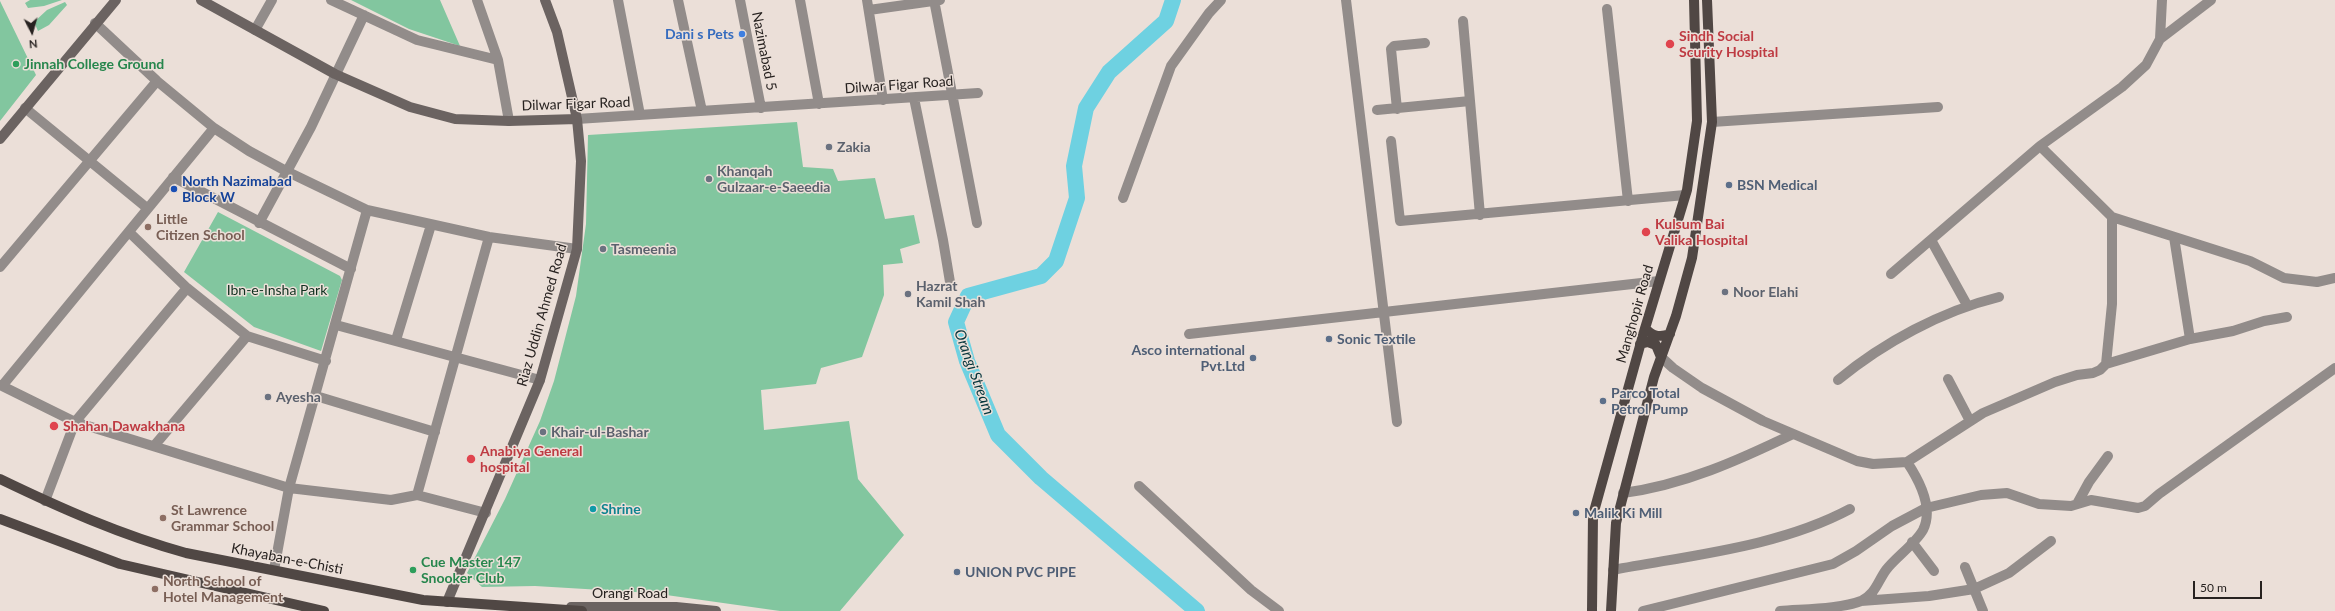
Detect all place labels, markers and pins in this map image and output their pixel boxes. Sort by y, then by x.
place label: Dani s Pets [665,26,734,42]
place label: Sindh Social Scurity Hospital [1679,28,1778,60]
marker: Dani s Pets [737,29,747,39]
marker: Sindh Social Scurity Hospital [1664,38,1676,50]
place label: Jinnah College Ground [24,56,164,72]
marker: Jinnah College Ground [11,59,21,69]
place label: Zakia [837,139,871,155]
marker: Zakia [824,142,834,152]
place label: Khanqah Gulzaar-e-Saeedia [717,163,830,196]
place label: North Nazimabad Block W [182,173,292,206]
marker: Khanqah Gulzaar-e-Saeedia [704,174,714,184]
place label: BSN Medical [1737,177,1817,193]
marker: BSN Medical [1724,180,1734,190]
marker: North Nazimabad Block W [169,184,179,194]
place label: Little Citizen School [156,211,245,244]
place label: Kulsum Bai Valika Hospital [1655,216,1748,248]
marker: Little Citizen School [143,222,153,232]
marker: Kulsum Bai Valika Hospital [1640,226,1652,238]
place label: Tasmeenia [611,241,676,257]
marker: Tasmeenia [598,244,608,254]
place label: Hazrat Kamil Shah [916,278,985,310]
place label: Noor Elahi [1733,284,1798,300]
marker: Noor Elahi [1720,287,1730,297]
marker: Hazrat Kamil Shah [903,289,913,299]
place label: Sonic Textile [1337,331,1416,347]
marker: Sonic Textile [1324,334,1334,344]
place label: Asco international Pvt.Ltd [1131,342,1245,374]
marker: Asco international Pvt.Ltd [1248,353,1258,363]
place label: Parco Total Petrol Pump [1611,385,1688,418]
place label: Ayesha [276,389,321,405]
marker: Ayesha [263,392,273,402]
marker: Parco Total Petrol Pump [1598,396,1608,406]
place label: Shahan Dawakhana [63,418,185,434]
marker: Shahan Dawakhana [48,420,60,432]
place label: Khair-ul-Bashar [551,424,649,440]
marker: Khair-ul-Bashar [538,427,548,437]
place label: Anabiya General hospital [480,443,583,476]
marker: Anabiya General hospital [465,453,477,465]
place label: Shrine [601,501,641,517]
place label: St Lawrence Grammar School [171,502,274,534]
marker: Shrine [588,504,598,514]
place label: Malik Ki Mill [1584,505,1662,521]
marker: Malik Ki Mill [1571,508,1581,518]
marker: St Lawrence Grammar School [158,513,168,523]
place label: Cue Master 147 Snooker Club [421,554,521,586]
place label: UNION PVC PIPE [965,564,1076,580]
marker: Cue Master 147 Snooker Club [408,565,418,575]
marker: UNION PVC PIPE [952,567,962,577]
place label: North School of Hotel Management [163,573,283,606]
marker: North School of Hotel Management [150,584,160,594]

